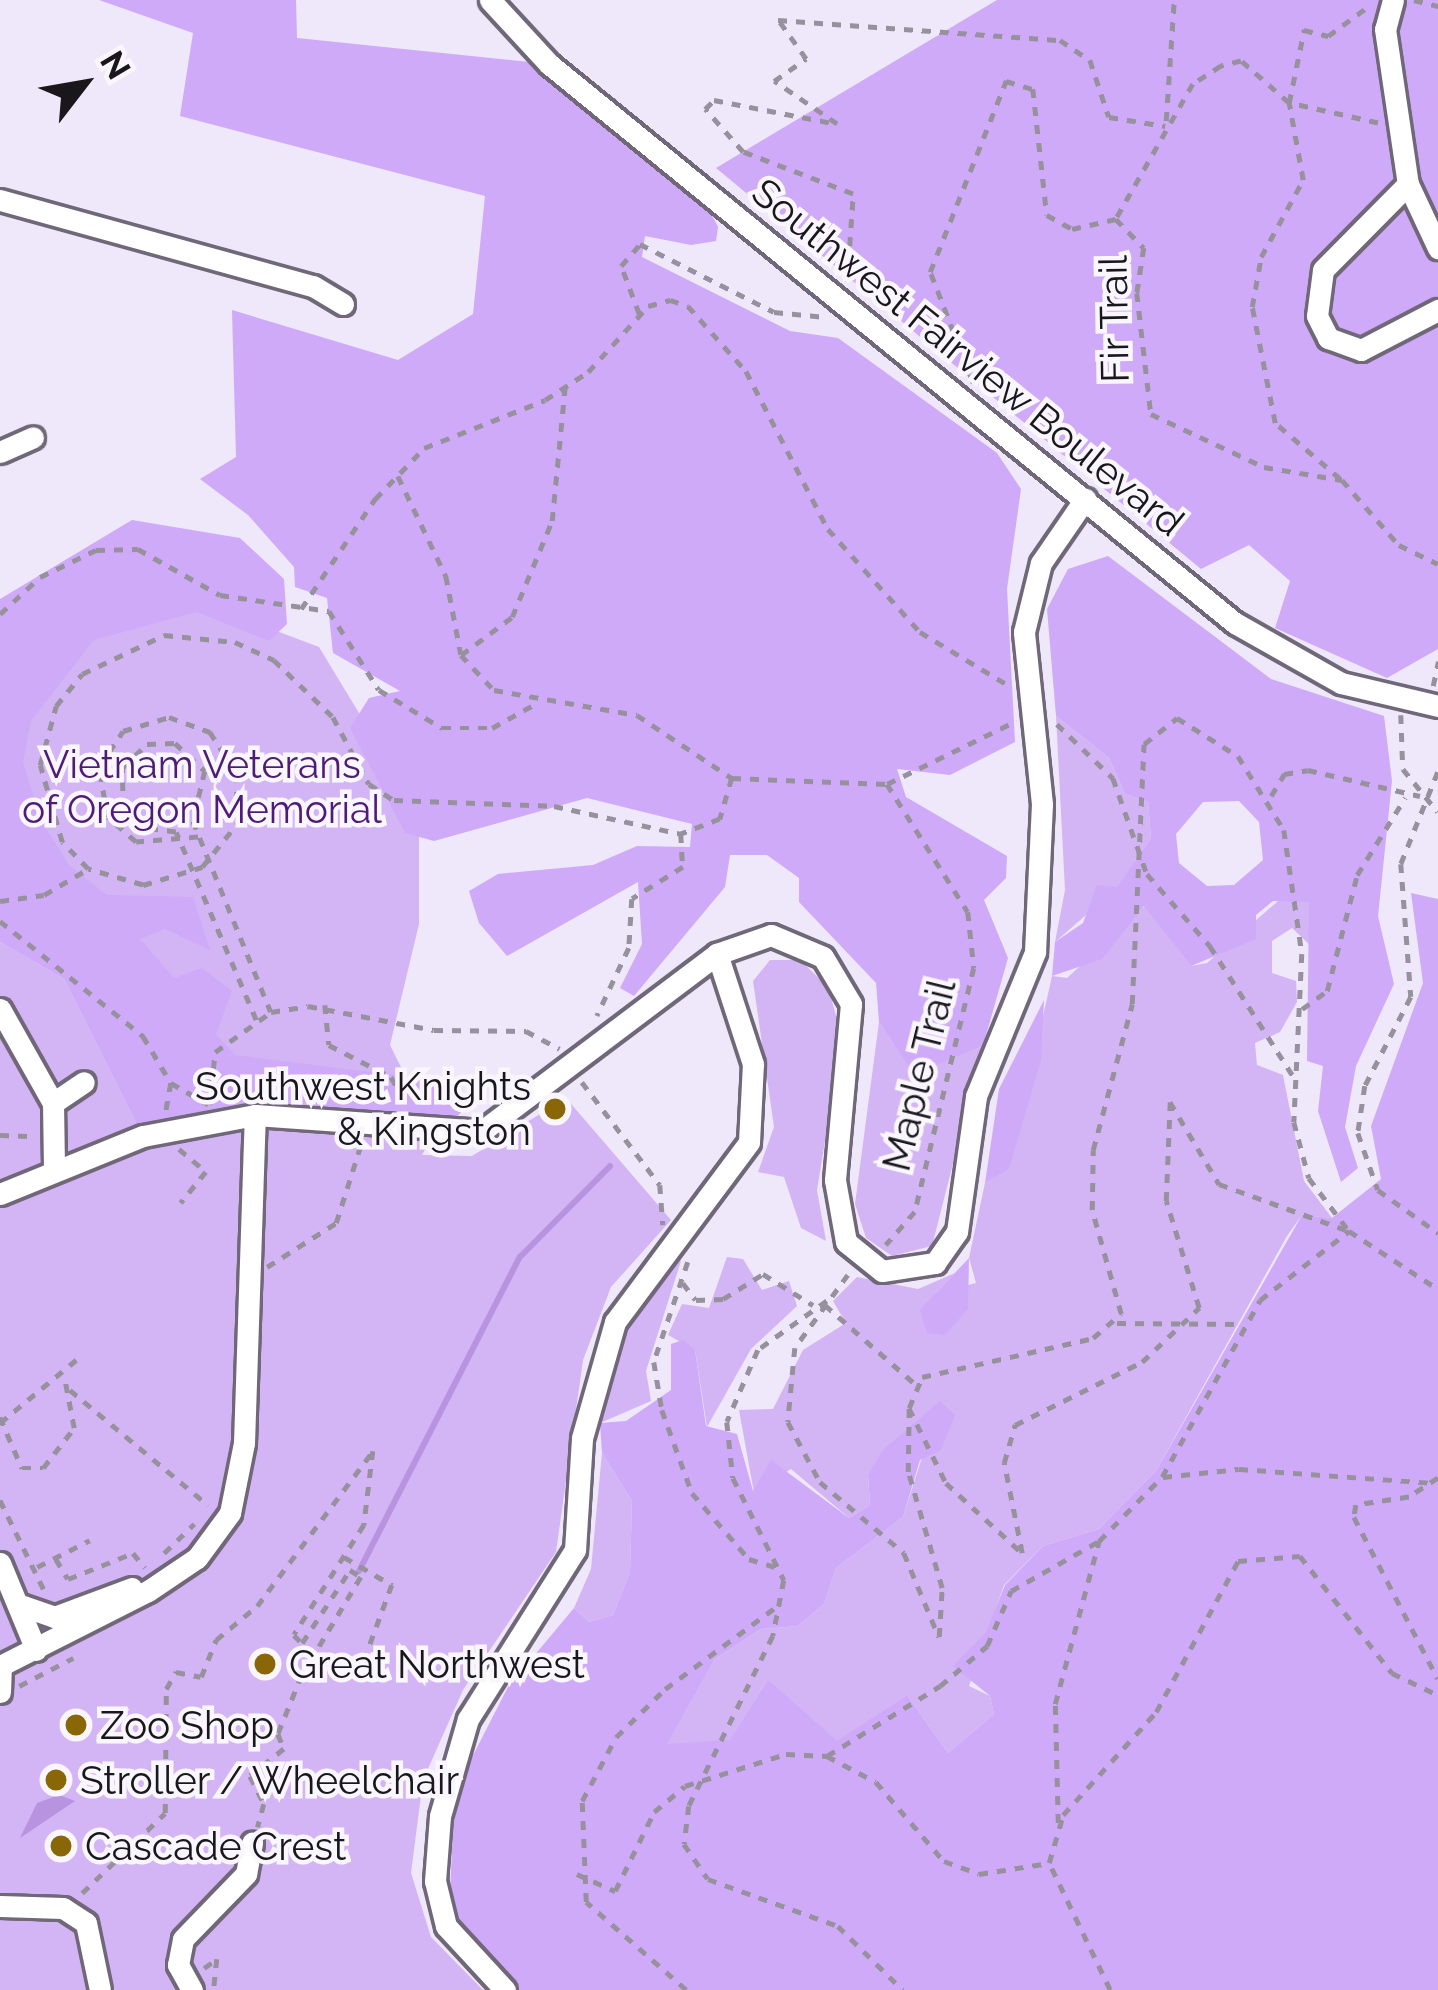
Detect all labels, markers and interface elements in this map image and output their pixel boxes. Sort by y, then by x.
north arrow [24,24,144,144]
text: N [92,44,138,86]
street label: Southwest Fairview Boulevard [742,168,1194,546]
street label: Fir Trail [1089,254,1139,384]
park label: Vietnam Veterans of Oregon Memorial [22,742,382,833]
street label: Maple Trail [872,974,966,1176]
place label: Southwest Knights & Kingston [195,1064,531,1155]
marker: Southwest Knights & Kingston [542,1096,568,1122]
place label: Great Northwest [289,1641,585,1687]
marker: Great Northwest [252,1651,278,1677]
place label: Zoo Shop [100,1702,274,1748]
marker: Zoo Shop [63,1712,89,1738]
place label: Stroller / Wheelchair [80,1757,461,1803]
marker: Stroller / Wheelchair [43,1767,69,1793]
place label: Cascade Crest [85,1823,346,1869]
marker: Cascade Crest [48,1833,74,1859]

